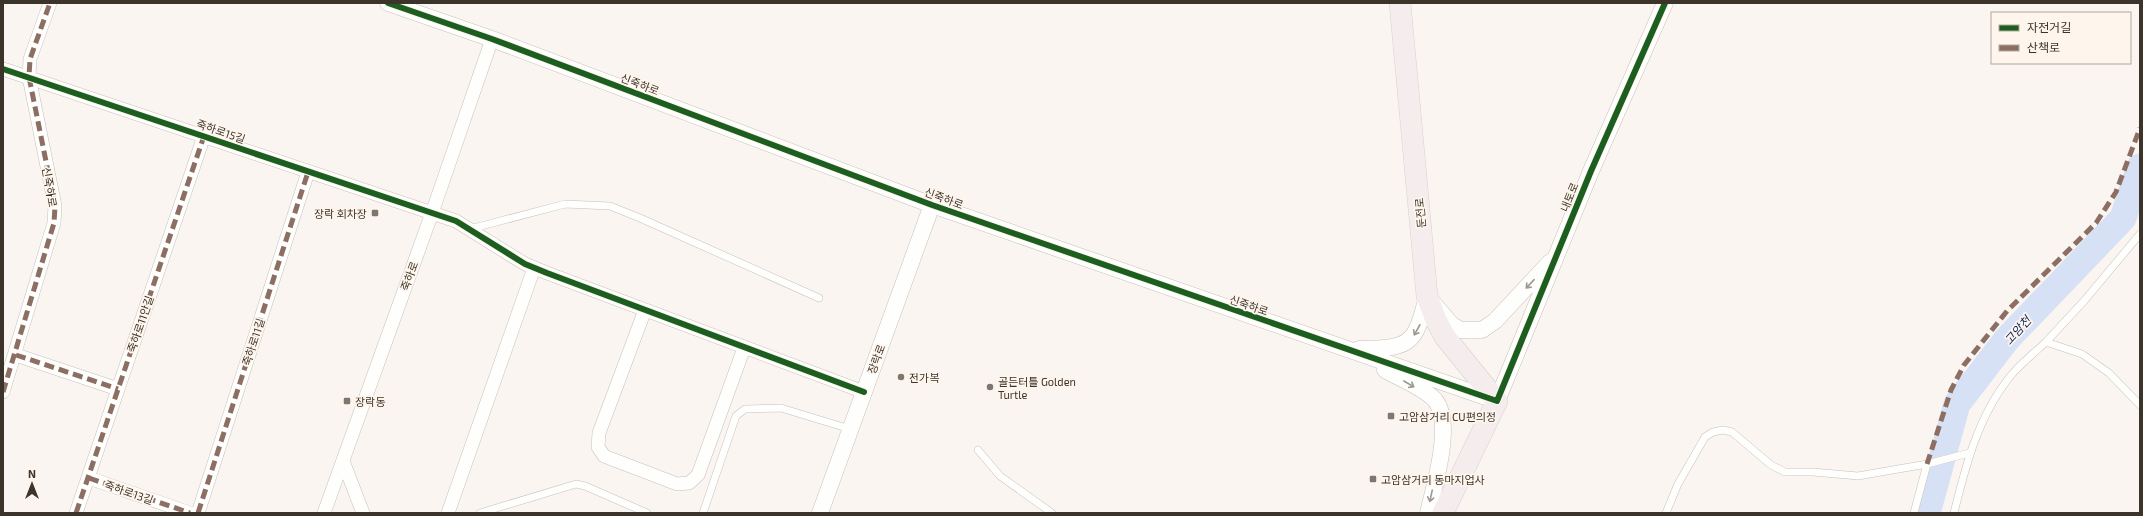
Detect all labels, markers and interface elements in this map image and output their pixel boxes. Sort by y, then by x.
legend [1991,12,2131,64]
text: 자전거길 [2027,20,2071,34]
text: 산책로 [2027,40,2060,54]
street label: 신죽하로 [619,71,661,97]
street label: 죽하로15길 [195,117,247,145]
street label: 신죽하로 [40,166,60,208]
street label: 내토로 [1557,180,1581,214]
street label: 신죽하로 [923,185,965,211]
street label: 둔전로 [1412,197,1428,229]
place label: 장락 회차장 [314,207,367,220]
marker: 장락 회차장 [370,208,380,218]
street label: 죽하로 [398,260,420,292]
one-way arrow [1525,279,1535,289]
street label: 신죽하로 [1228,292,1270,318]
street label: 죽하로11안길 [124,294,156,354]
water label: 고암천 [2001,312,2035,347]
street label: 죽하로11길 [239,317,267,367]
one-way arrow [1413,324,1421,336]
street label: 장락로 [865,343,887,375]
place label: 전가복 [909,371,939,384]
marker: 전가복 [896,372,906,382]
place label: 골든터틀 Golden Turtle [998,375,1076,401]
one-way arrow [1403,380,1415,388]
marker: 골든터틀 Golden Turtle [985,382,995,392]
place label: 장락동 [355,395,385,408]
marker: 장락동 [342,396,352,406]
place label: 고암삼거리 CU편의정 [1399,410,1496,423]
marker: 고암삼거리 CU편의정 [1386,411,1396,421]
north arrow [12,464,52,504]
text: N [28,467,36,480]
place label: 고암삼거리 동마지업사 [1381,473,1485,486]
marker: 고암삼거리 동마지업사 [1368,474,1378,484]
street label: 죽하로13길 [103,478,155,506]
one-way arrow [1427,490,1435,503]

